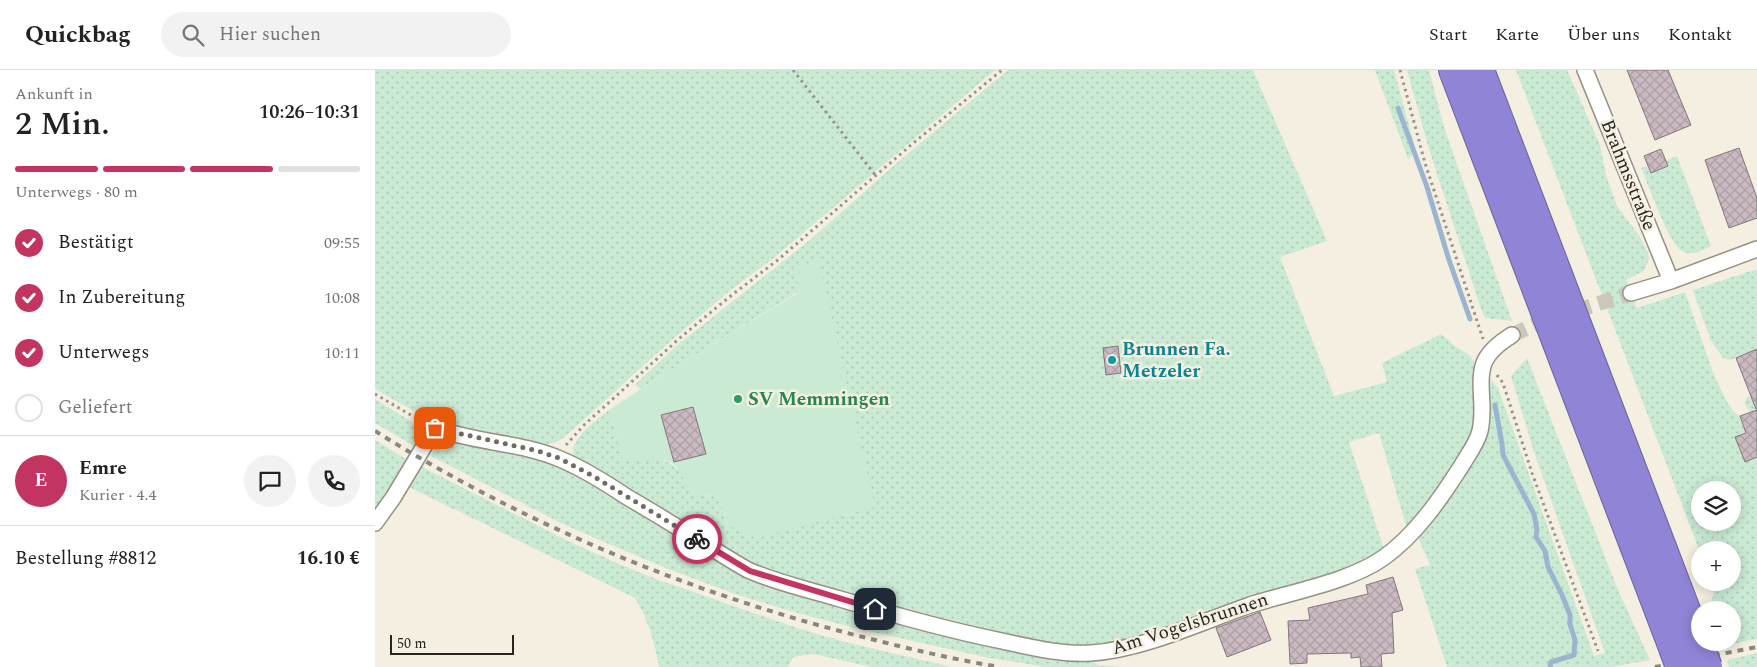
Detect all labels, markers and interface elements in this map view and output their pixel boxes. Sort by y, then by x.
search box [161,12,511,57]
text: Quickbag [25,17,131,53]
text: Hier suchen [219,20,321,49]
icon: search [179,21,207,49]
text: Start [1429,21,1467,48]
text: Karte [1495,21,1539,48]
text: Über uns [1567,21,1640,48]
text: Kontakt [1668,21,1732,48]
text: Ankunft in [15,82,93,106]
text: 10:26–10:31 [259,98,360,127]
text: 2 Min. [15,100,110,149]
street label: Brahmsstraße [1593,115,1663,235]
text: Unterwegs · 80 m [15,180,138,204]
text: Bestätigt [58,228,134,257]
icon: check [15,229,43,257]
text: 09:55 [324,231,360,255]
text: In Zubereitung [58,283,186,312]
icon: check [15,284,43,312]
text: 10:08 [324,286,360,310]
place label: Brunnen Fa. Metzeler [1122,335,1231,386]
text: Unterwegs [58,338,149,367]
icon: check [15,339,43,367]
text: 10:11 [324,341,360,365]
marker: Brunnen Fa. Metzeler [1106,354,1118,366]
place label: SV Memmingen [748,385,890,414]
text: Geliefert [58,393,132,422]
marker: SV Memmingen [732,393,744,405]
pin [414,407,456,449]
icon: bag [421,414,449,442]
text: Emre [79,454,127,483]
button: chat [244,455,296,507]
button: phone [308,455,360,507]
text: E [35,466,47,495]
map controls [1691,481,1741,651]
button: layers [1691,481,1741,531]
text: Kurier · 4.4 [79,483,156,507]
courier [672,514,722,564]
icon: bike [683,525,711,553]
button: + [1691,541,1741,591]
text: Bestellung #8812 [15,544,156,573]
text: 16.10 € [297,544,360,573]
street label: Am Vogelsbrunnen [1108,585,1272,663]
pin [854,588,896,630]
icon: home [861,595,889,623]
button: − [1691,601,1741,651]
scale bar [390,632,514,655]
text: 50 m [397,633,427,654]

